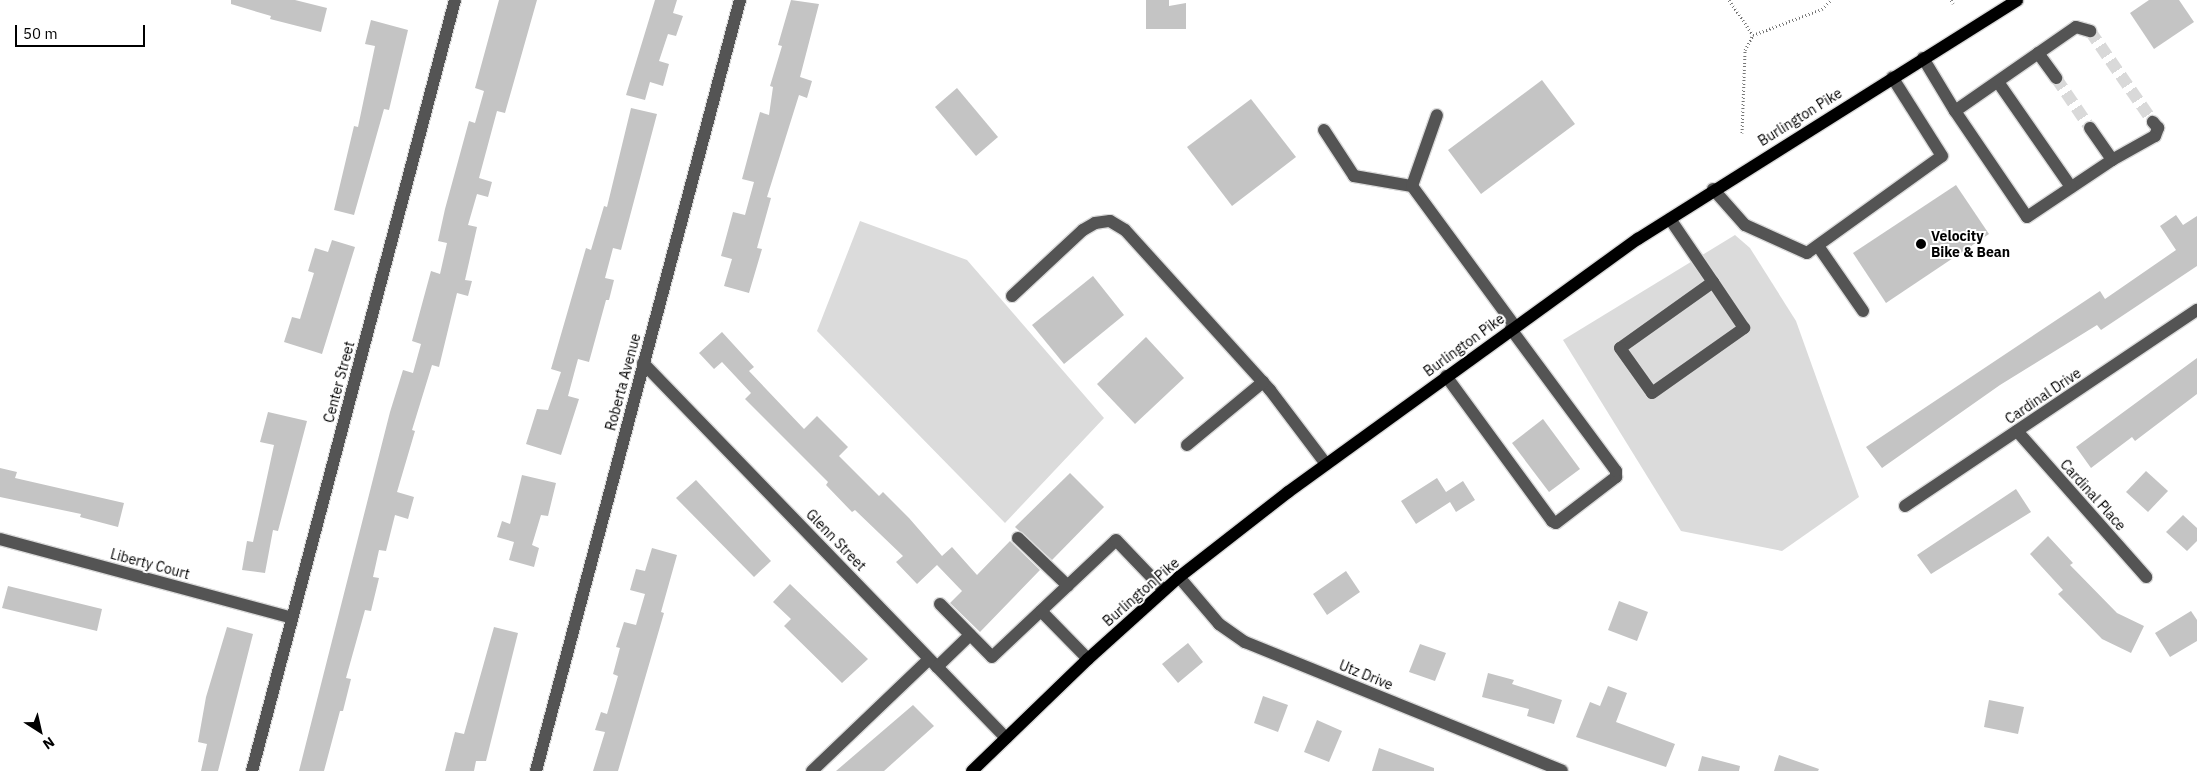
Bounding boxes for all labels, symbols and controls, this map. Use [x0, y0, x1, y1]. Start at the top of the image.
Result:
scale bar [18, 15, 148, 47]
text: 50 m [23, 24, 58, 43]
street label: Burlington Pike [1755, 85, 1845, 149]
place label: Velocity Bike & Bean [1931, 228, 2010, 260]
marker: Velocity Bike & Bean [1915, 238, 1927, 250]
street label: Burlington Pike [1420, 310, 1508, 380]
street label: Roberta Avenue [602, 332, 644, 432]
street label: Center Street [320, 339, 358, 425]
street label: Cardinal Drive [2002, 364, 2084, 428]
street label: Cardinal Place [2057, 456, 2129, 534]
street label: Glenn Street [803, 506, 869, 574]
street label: Liberty Court [109, 545, 191, 583]
street label: Burlington Pike [1099, 554, 1183, 630]
street label: Utz Drive [1337, 657, 1395, 693]
north arrow [15, 706, 65, 756]
text: N [39, 733, 58, 754]

